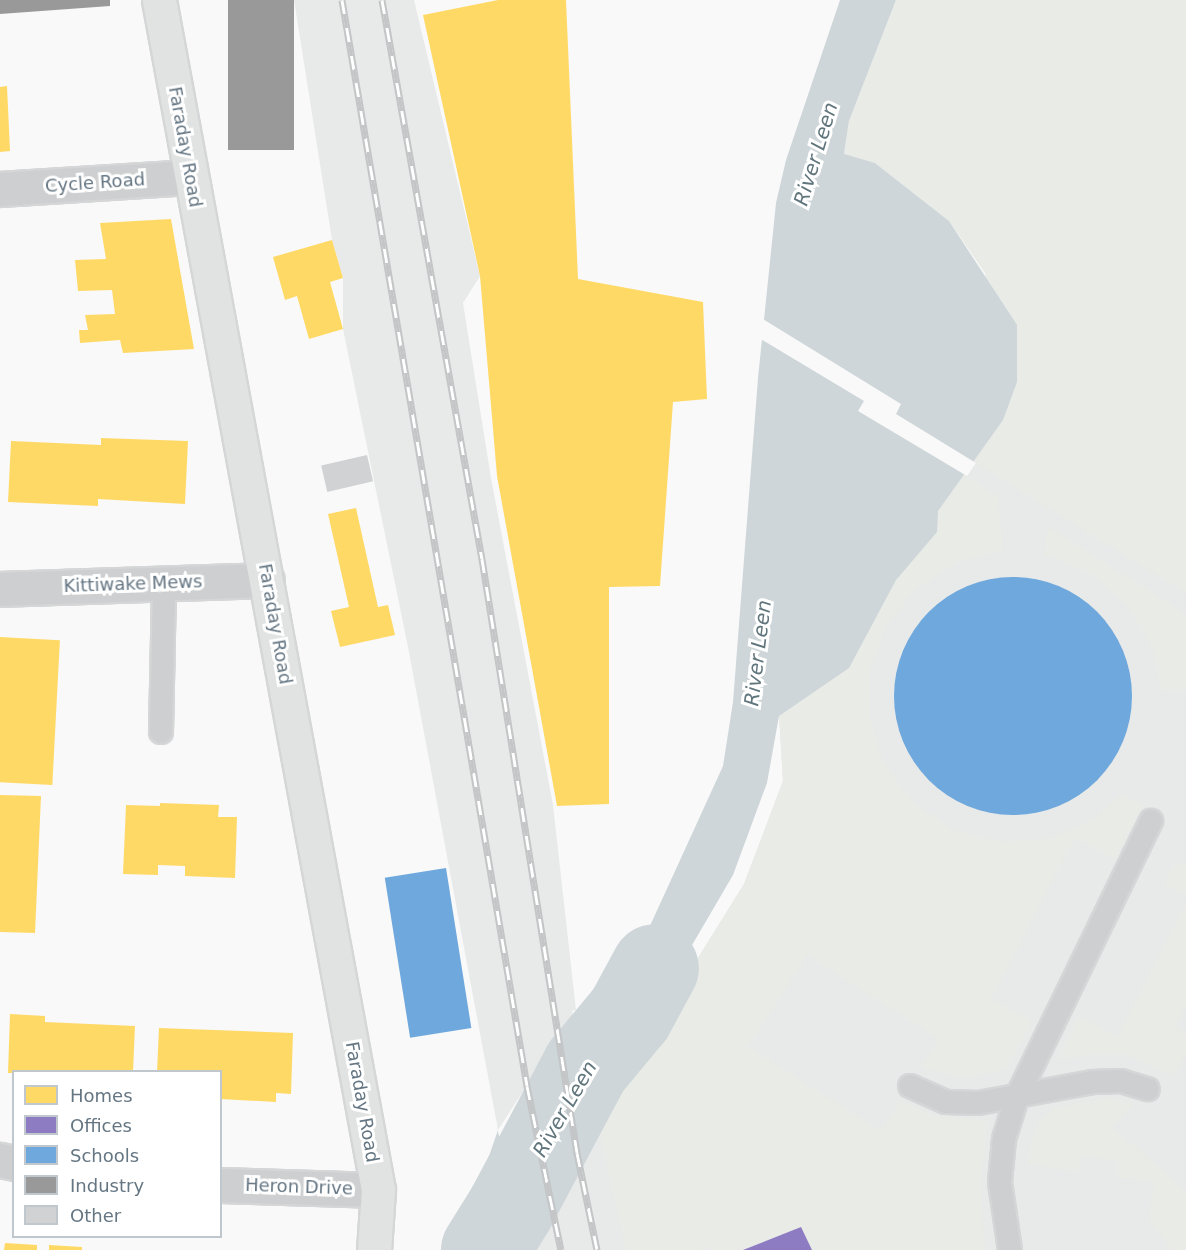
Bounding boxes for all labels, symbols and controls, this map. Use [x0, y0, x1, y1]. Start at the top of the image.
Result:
street label: Faraday Road [164, 85, 206, 209]
water label: River Leen [789, 100, 843, 208]
street label: Cycle Road [44, 169, 146, 197]
street label: Faraday Road [254, 562, 296, 686]
street label: Kittiwake Mews [63, 571, 203, 597]
water label: River Leen [740, 599, 776, 707]
street label: Faraday Road [341, 1040, 383, 1164]
water label: River Leen [528, 1057, 602, 1161]
legend [12, 1070, 222, 1238]
text: Homes [70, 1085, 133, 1106]
text: Offices [70, 1115, 132, 1136]
text: Schools [70, 1145, 139, 1166]
street label: Heron Drive [245, 1174, 353, 1200]
text: Industry [70, 1175, 144, 1196]
text: Other [70, 1205, 121, 1226]

